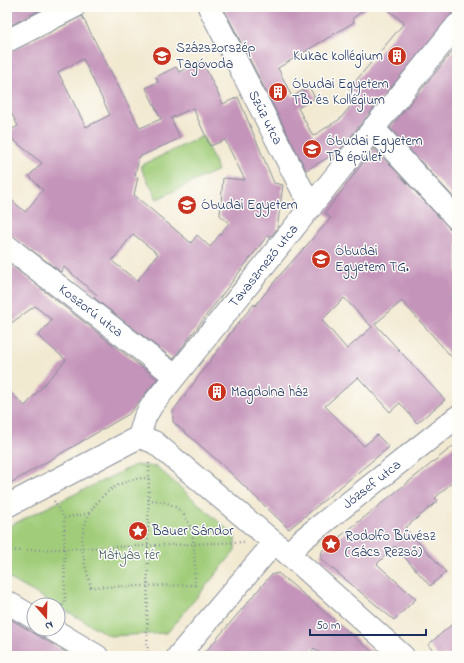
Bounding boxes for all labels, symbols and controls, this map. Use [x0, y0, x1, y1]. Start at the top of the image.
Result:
place label: Százszorszép Tagóvoda [176, 38, 256, 76]
school or university icon: Százszorszép Tagóvoda [151, 45, 173, 67]
building icon: Kukac kollégium [386, 45, 408, 67]
place label: Kukac kollégium [293, 46, 383, 68]
place label: Óbudai Egyetem TB. és Kollégium [292, 74, 389, 112]
building icon: Óbudai Egyetem TB. és Kollégium [267, 81, 289, 103]
street label: Szűz utca [243, 87, 288, 148]
place label: Óbudai Egyetem TB épület [326, 131, 423, 168]
school or university icon: Óbudai Egyetem TB épület [301, 138, 323, 160]
school or university icon: Óbudai Egyetem [176, 194, 198, 216]
place label: Óbudai Egyetem [201, 195, 298, 217]
street label: Tavaszmező utca [223, 220, 303, 312]
place label: Óbudai Egyetem TG. [335, 241, 409, 279]
school or university icon: Óbudai Egyetem TG. [310, 248, 332, 270]
street label: Koszorú utca [54, 279, 128, 343]
building icon: Magdolna ház [206, 381, 228, 403]
place label: Magdolna ház [231, 382, 308, 404]
street label: József utca [338, 455, 406, 514]
place icon: Bauer Sándor [127, 520, 149, 542]
place label: Bauer Sándor [151, 521, 234, 542]
place label: Rodolfo Bűvész (Gács Rezső) [345, 526, 436, 563]
place icon: Rodolfo Bűvész (Gács Rezső) [320, 533, 342, 555]
park label: Mátyás tér [98, 545, 160, 567]
north arrow [26, 597, 66, 637]
scale bar [310, 611, 426, 637]
text: N [43, 617, 55, 634]
text: 50 m [316, 617, 340, 635]

